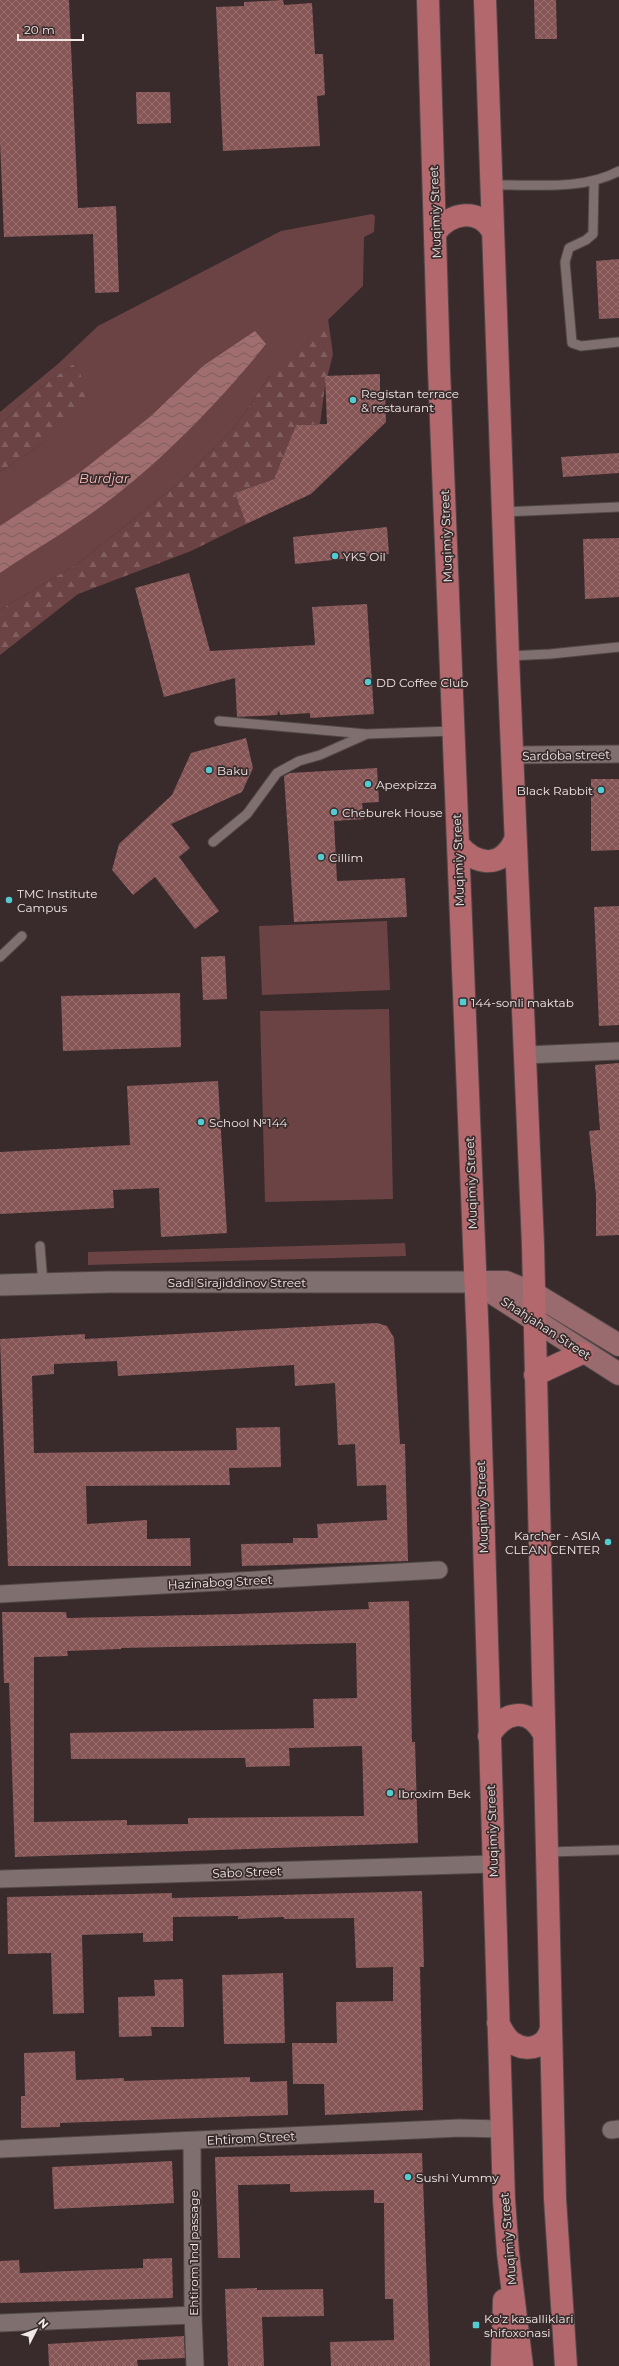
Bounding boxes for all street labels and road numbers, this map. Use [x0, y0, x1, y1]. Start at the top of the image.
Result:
street label: Muqimiy Street [426, 165, 444, 259]
street label: Muqimiy Street [437, 489, 455, 583]
street label: Sardoba street [522, 747, 610, 763]
street label: Muqimiy Street [449, 813, 467, 907]
street label: Muqimiy Street [462, 1136, 480, 1230]
street label: Sadi Sirajiddinov Street [168, 1275, 306, 1290]
street label: Shahjahan Street [498, 1293, 594, 1363]
street label: Muqimiy Street [473, 1460, 491, 1554]
street label: Hazinabog Street [167, 1572, 273, 1592]
street label: Muqimiy Street [483, 1784, 501, 1878]
street label: Sabo Street [212, 1863, 282, 1881]
street label: Ehtirom Street [206, 2128, 296, 2148]
street label: Ehtirom 1nd passage [186, 2190, 201, 2316]
street label: Muqimiy Street [496, 2192, 520, 2286]

